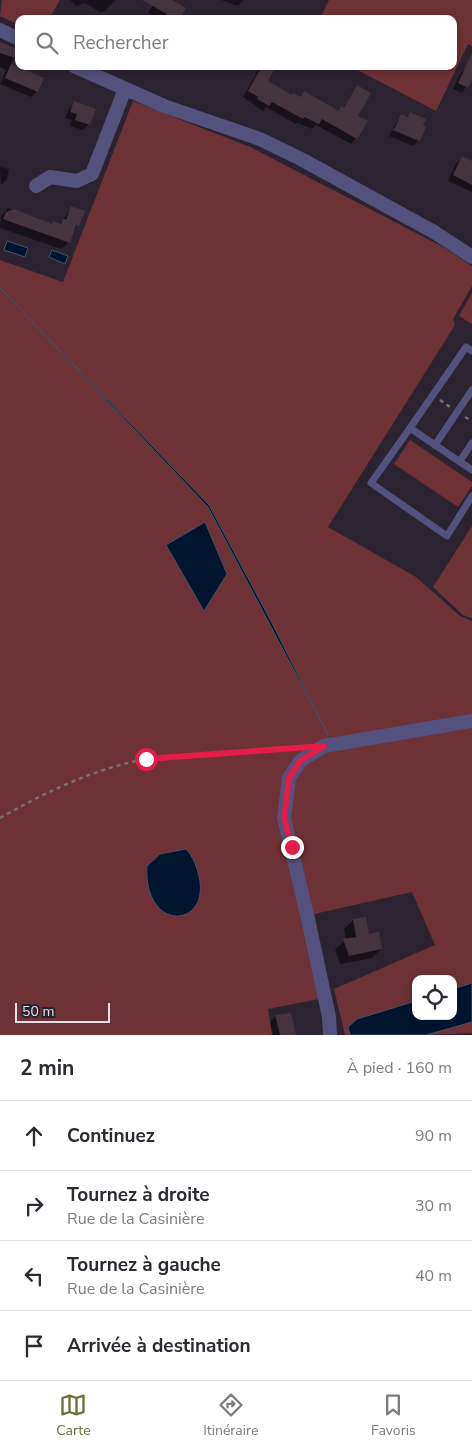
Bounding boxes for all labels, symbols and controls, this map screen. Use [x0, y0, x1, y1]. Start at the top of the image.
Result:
search box [15, 15, 457, 70]
icon: search [33, 29, 61, 57]
text: Rechercher [73, 30, 168, 56]
route start [135, 748, 158, 771]
route end [281, 836, 304, 859]
map controls [412, 975, 457, 1020]
button: locate [412, 975, 457, 1020]
scale bar [15, 1000, 110, 1023]
text: 50 m [22, 1002, 54, 1021]
text: 2 min [20, 1054, 74, 1082]
text: À pied · 160 m [347, 1057, 452, 1079]
icon: ahead [20, 1122, 48, 1150]
text: Continuez [67, 1123, 155, 1149]
text: 90 m [415, 1125, 452, 1147]
text: Tournez à droite [67, 1182, 210, 1208]
icon: right [20, 1192, 48, 1220]
text: 30 m [415, 1195, 452, 1217]
text: Rue de la Casinière [67, 1208, 204, 1230]
text: Tournez à gauche [67, 1252, 221, 1278]
icon: left [20, 1262, 48, 1290]
text: 40 m [415, 1265, 452, 1287]
text: Rue de la Casinière [67, 1278, 204, 1300]
icon: arrive [20, 1332, 48, 1360]
text: Arrivée à destination [67, 1333, 251, 1359]
tab: Carte [56, 1391, 91, 1440]
tab: Itinéraire [203, 1391, 258, 1440]
tab: Favoris [371, 1391, 416, 1440]

